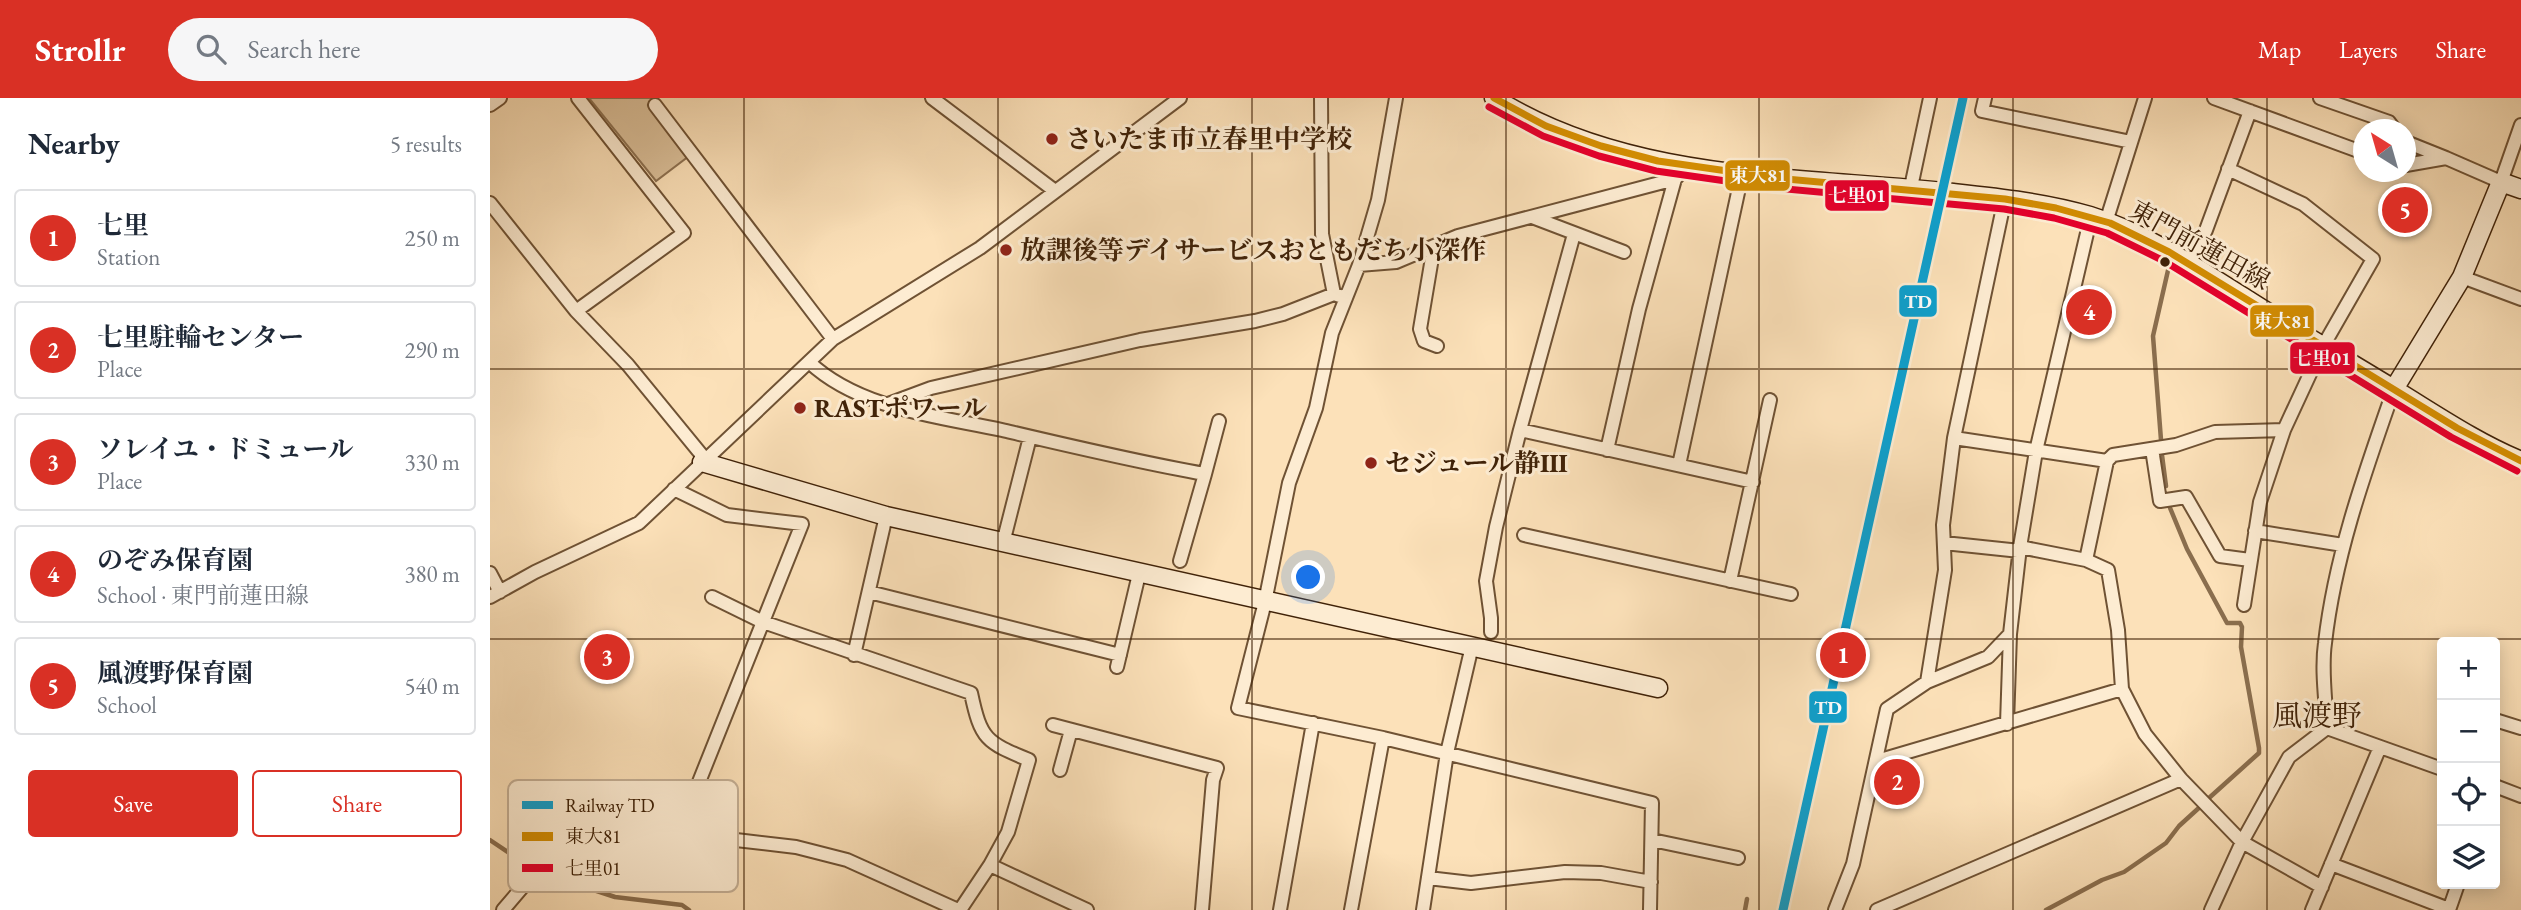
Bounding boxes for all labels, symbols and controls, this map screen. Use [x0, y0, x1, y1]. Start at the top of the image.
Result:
search box [168, 18, 658, 81]
text: Strollr [35, 28, 126, 71]
icon: search [192, 30, 230, 68]
text: Search here [248, 32, 360, 66]
text: Map [2258, 34, 2301, 65]
text: Layers [2339, 34, 2398, 65]
text: Share [2436, 34, 2486, 65]
north arrow [2353, 119, 2416, 182]
place label: さいたま市立春里中学校 [1066, 122, 1352, 156]
text: Nearby [28, 124, 120, 163]
text: 5 results [390, 129, 462, 159]
marker: さいたま市立春里中学校 [1044, 131, 1060, 147]
line badge: 東大81 [1724, 159, 1791, 192]
text: 東大81 [1729, 163, 1787, 188]
line badge: 七里01 [1824, 179, 1890, 212]
text: 七里01 [1828, 183, 1886, 208]
pin: 5 [2382, 184, 2428, 236]
street label: 東門前蓮田線 [2124, 192, 2276, 298]
text: 七里 [97, 208, 149, 242]
text: 1 [47, 223, 59, 253]
text: 250 m [404, 223, 460, 253]
place label: 放課後等デイサービスおともだち小深作 [1020, 233, 1486, 267]
text: Station [97, 242, 160, 272]
marker: 放課後等デイサービスおともだち小深作 [998, 242, 1014, 258]
unlabelled marker [2158, 255, 2172, 269]
line badge: TD [1898, 284, 1938, 318]
pin: 4 [2066, 286, 2112, 338]
text: TD [1904, 289, 1932, 314]
line badge: 東大81 [2249, 304, 2315, 338]
text: 東大81 [2253, 309, 2311, 334]
text: 七里駐輪センター [97, 320, 304, 354]
text: 2 [47, 335, 59, 365]
text: 290 m [404, 335, 460, 365]
line badge: 七里01 [2289, 341, 2356, 375]
text: 七里01 [2293, 346, 2351, 371]
text: Place [97, 354, 142, 384]
place label: RASTポワール [814, 391, 987, 425]
marker: RASTポワール [792, 400, 808, 416]
text: ソレイユ・ドミュール [97, 432, 354, 466]
place label: セジュール静Ⅲ [1385, 446, 1568, 480]
text: 3 [47, 447, 59, 477]
text: 330 m [404, 447, 460, 477]
marker: セジュール静Ⅲ [1363, 455, 1379, 471]
text: Place [97, 466, 142, 496]
text: のぞみ保育園 [97, 543, 253, 577]
text: 4 [47, 559, 59, 589]
text: 380 m [404, 559, 460, 589]
your location [1291, 560, 1325, 594]
text: School · 東門前蓮田線 [97, 580, 309, 610]
pin: 1 [1820, 629, 1866, 681]
pin: 3 [584, 631, 630, 683]
map controls [2437, 637, 2500, 889]
button: + [2437, 637, 2500, 700]
text: 風渡野保育園 [97, 656, 253, 690]
text: 5 [47, 671, 59, 701]
text: 540 m [404, 671, 460, 701]
text: School [97, 690, 157, 720]
line badge: TD [1808, 690, 1848, 724]
text: TD [1814, 695, 1842, 720]
district label: 風渡野 [2272, 696, 2362, 735]
button: − [2437, 700, 2500, 763]
pin: 2 [1874, 756, 1920, 808]
button: locate [2437, 763, 2500, 826]
button: Save [28, 770, 238, 837]
button: Share [252, 770, 462, 837]
legend [508, 780, 738, 892]
text: Railway TD [565, 793, 655, 818]
text: 東大81 [565, 824, 621, 849]
button: layers [2437, 826, 2500, 889]
text: 七里01 [565, 856, 621, 881]

